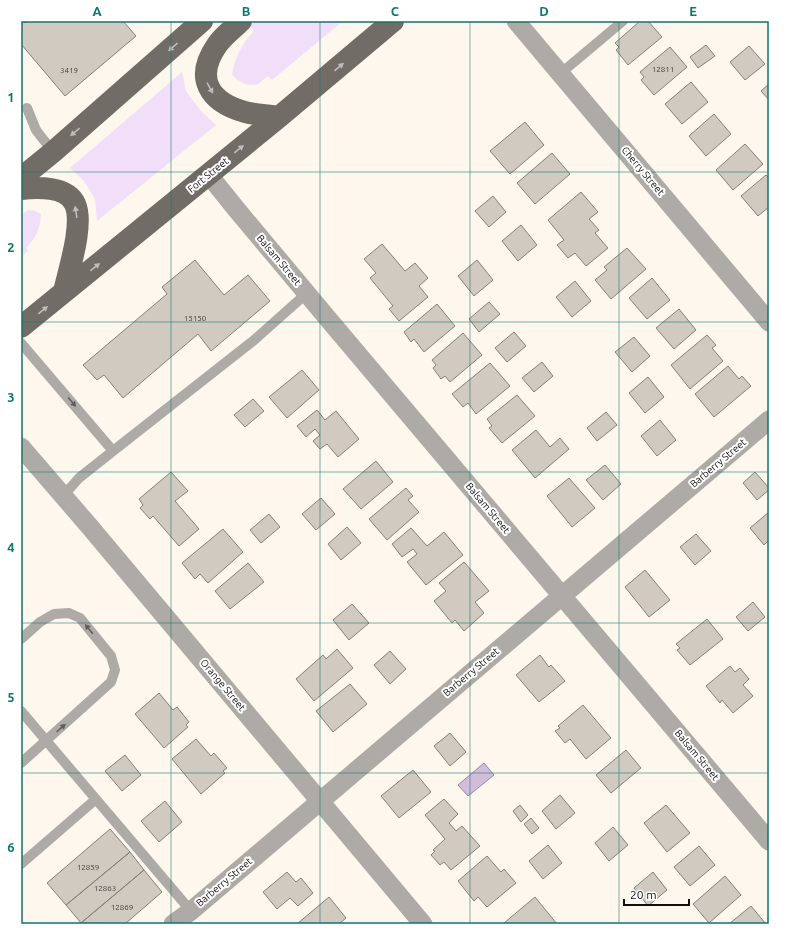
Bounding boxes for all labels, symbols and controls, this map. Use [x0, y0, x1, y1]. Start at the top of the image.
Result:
text: A [92, 4, 102, 18]
text: B [242, 4, 251, 18]
text: C [391, 4, 400, 18]
text: D [539, 4, 549, 18]
text: E [689, 4, 697, 18]
one-way arrow [168, 42, 178, 51]
one-way arrow [333, 62, 344, 71]
house number: 12811 [652, 65, 674, 74]
house number: 3419 [60, 66, 78, 75]
one-way arrow [207, 82, 214, 94]
text: 1 [7, 90, 15, 104]
one-way arrow [70, 128, 80, 137]
street label: Cherry Street [619, 144, 667, 198]
one-way arrow [233, 145, 244, 154]
street label: Fort Street [185, 155, 231, 195]
one-way arrow [73, 206, 79, 219]
street label: Balsam Street [255, 233, 303, 287]
text: 2 [7, 240, 15, 254]
one-way arrow [89, 263, 100, 272]
one-way arrow [37, 305, 48, 314]
house number: 15150 [184, 314, 207, 323]
text: 3 [7, 390, 15, 404]
one-way arrow [68, 397, 77, 408]
street label: Barberry Street [688, 436, 748, 490]
street label: Balsam Street [464, 481, 512, 535]
text: 4 [7, 540, 15, 554]
one-way arrow [85, 624, 93, 635]
street label: Barberry Street [441, 645, 501, 699]
street label: Orange Street [198, 657, 248, 713]
text: 5 [7, 690, 15, 704]
one-way arrow [56, 723, 66, 733]
street label: Balsam Street [673, 728, 721, 782]
text: 6 [7, 840, 15, 854]
street label: Barberry Street [194, 855, 254, 909]
house number: 12859 [77, 863, 99, 872]
scale bar [624, 881, 689, 907]
house number: 12863 [94, 884, 116, 893]
text: 20 m [630, 888, 657, 901]
house number: 12869 [111, 903, 133, 912]

